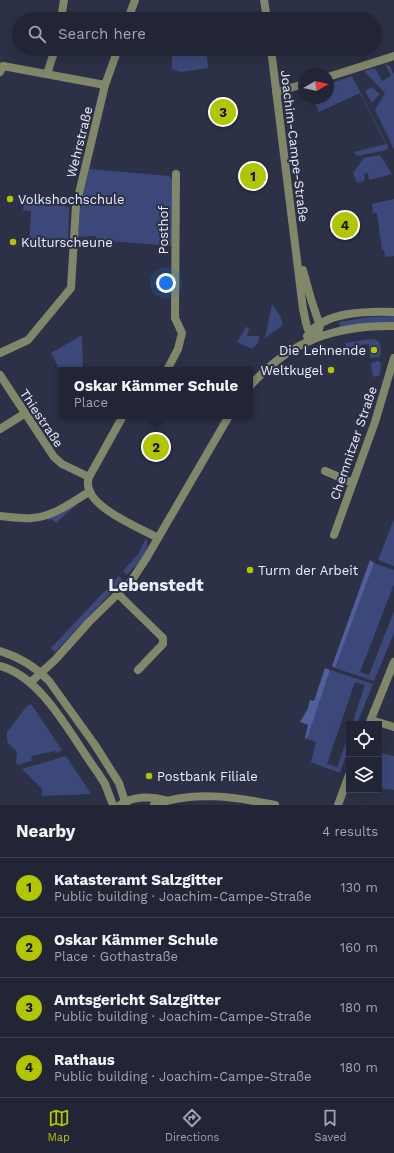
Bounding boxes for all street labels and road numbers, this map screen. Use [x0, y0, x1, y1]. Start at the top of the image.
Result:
street label: Joachim-Campe-Straße [278, 69, 311, 223]
street label: Wehrstraße [63, 105, 96, 179]
street label: Posthof [156, 206, 171, 254]
street label: Chemnitzer Straße [327, 384, 380, 502]
street label: Thiestraße [17, 386, 67, 450]

